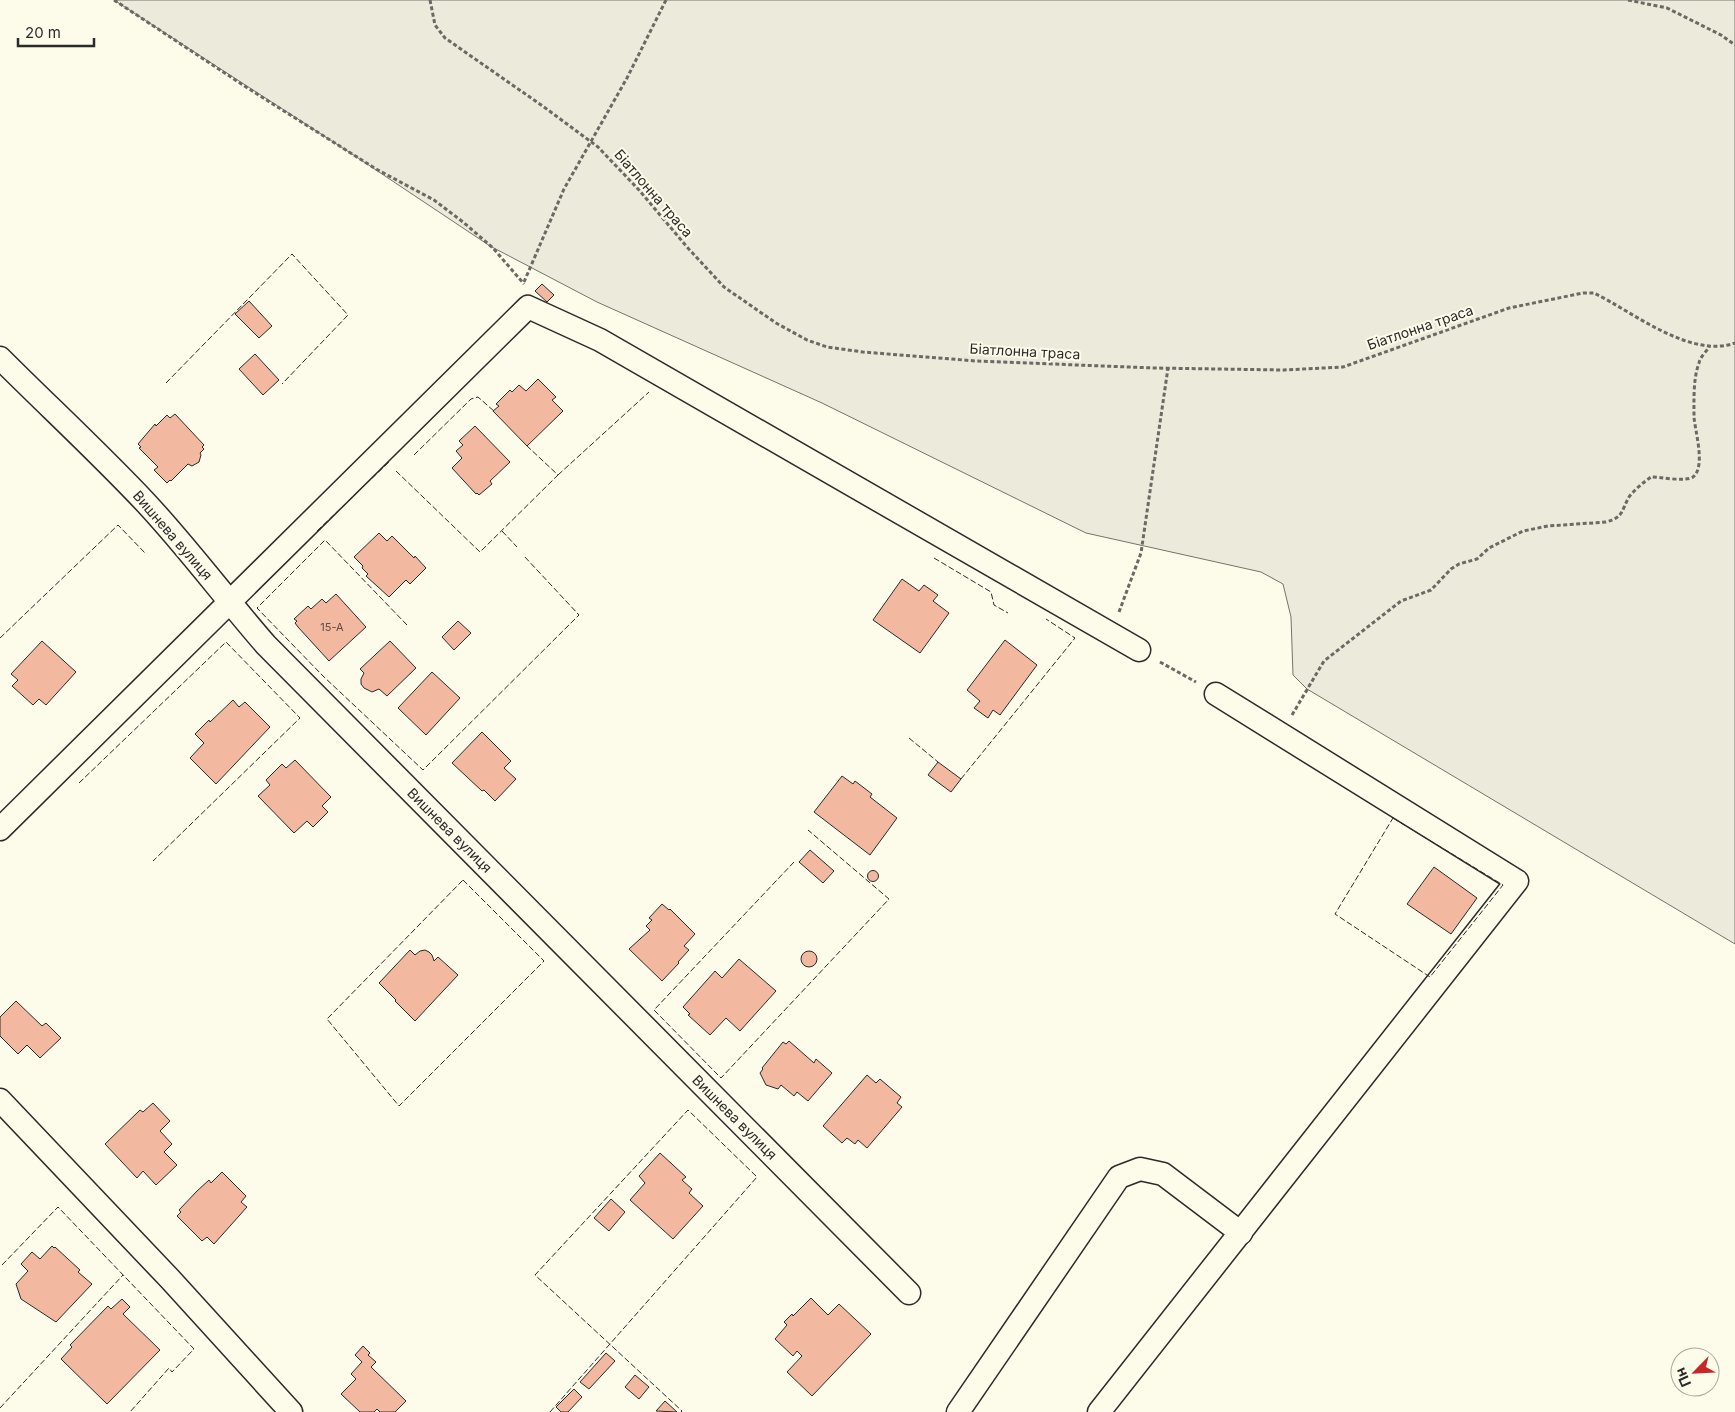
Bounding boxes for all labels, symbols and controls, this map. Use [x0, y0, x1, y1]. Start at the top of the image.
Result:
scale bar [18, 15, 94, 47]
text: 20 m [25, 23, 61, 42]
street label: Біатлонна траса [611, 146, 697, 240]
street label: Біатлонна траса [1365, 301, 1475, 353]
street label: Біатлонна траса [969, 340, 1081, 362]
street label: Вишнева вулиця [130, 487, 216, 583]
house number: 15-А [320, 620, 344, 634]
street label: Вишнева вулиця [404, 784, 496, 876]
street label: Вишнева вулиця [689, 1071, 781, 1163]
north arrow [1670, 1347, 1720, 1397]
text: Пн [1671, 1365, 1694, 1390]

